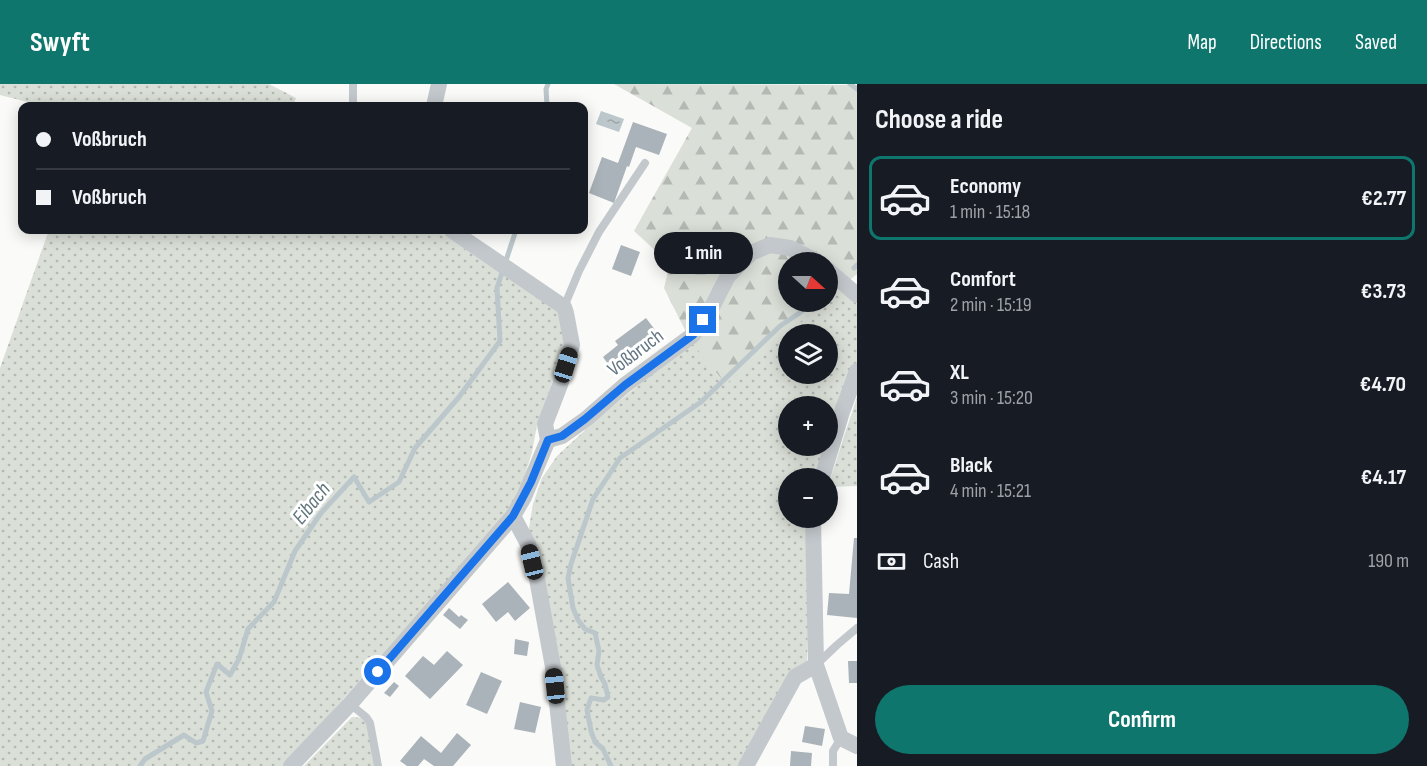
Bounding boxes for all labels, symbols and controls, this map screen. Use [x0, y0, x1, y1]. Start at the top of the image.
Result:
text: Swyft [30, 26, 90, 59]
text: Map [1187, 30, 1217, 55]
text: Directions [1250, 30, 1322, 55]
text: Saved [1355, 30, 1397, 55]
text: Choose a ride [875, 104, 1003, 136]
text: Voßbruch [72, 126, 147, 153]
icon: car [878, 171, 932, 225]
text: Economy [950, 173, 1021, 200]
text: Voßbruch [72, 184, 147, 211]
text: €2.77 [1361, 185, 1406, 212]
text: 1 min · 15:18 [950, 200, 1030, 224]
callout: 1 min [654, 233, 752, 275]
text: 1 min [685, 241, 722, 265]
north arrow [778, 252, 838, 312]
map controls [778, 252, 838, 528]
icon: car [878, 264, 932, 318]
text: Comfort [950, 266, 1016, 293]
text: €3.73 [1361, 278, 1406, 305]
text: 2 min · 15:19 [950, 293, 1032, 317]
route end [689, 306, 716, 333]
street label: Voßbruch [603, 324, 668, 382]
button: layers [778, 324, 838, 384]
car [552, 345, 580, 385]
icon: car [878, 357, 932, 411]
text: XL [950, 359, 969, 386]
text: €4.70 [1360, 371, 1406, 398]
text: 3 min · 15:20 [950, 386, 1033, 410]
button: + [778, 396, 838, 456]
icon: car [878, 450, 932, 504]
text: Black [950, 452, 992, 479]
text: €4.17 [1361, 464, 1406, 491]
button: − [778, 468, 838, 528]
water label: Eibach [287, 477, 336, 529]
text: 4 min · 15:21 [950, 479, 1031, 503]
car [519, 542, 545, 582]
icon: cash [875, 545, 908, 578]
text: Cash [923, 548, 959, 575]
text: 190 m [1368, 549, 1409, 573]
route start [364, 658, 391, 685]
car [544, 667, 566, 705]
button: Confirm [875, 685, 1409, 754]

